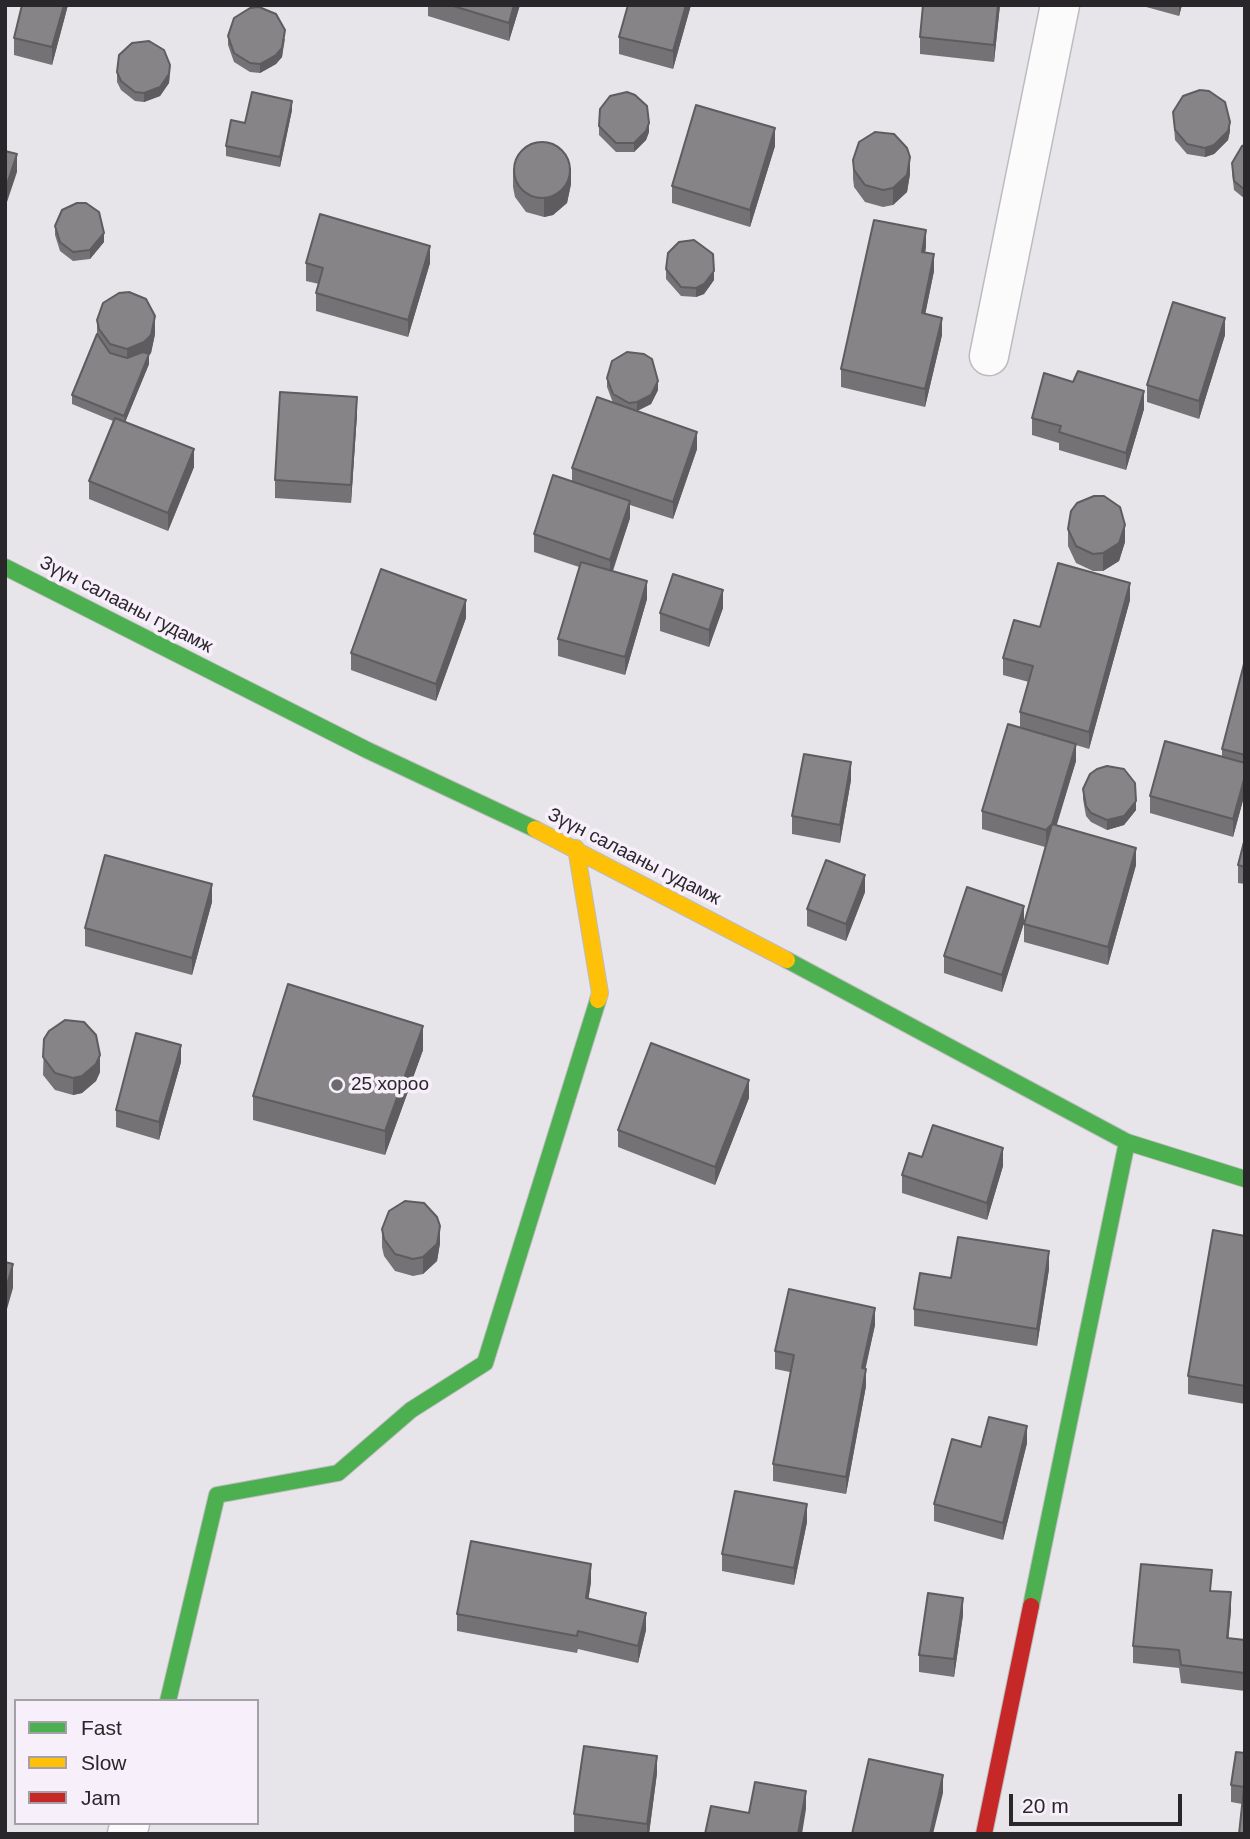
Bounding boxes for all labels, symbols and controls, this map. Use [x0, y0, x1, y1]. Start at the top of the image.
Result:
street label: Зүүн салааны гудамж [36, 551, 216, 659]
street label: Зүүн салааны гудамж [544, 803, 724, 911]
place label: 25 хороо [351, 1074, 429, 1096]
marker: 25 хороо [329, 1077, 345, 1093]
legend [14, 1699, 259, 1825]
text: Fast [81, 1716, 122, 1739]
text: Slow [81, 1751, 127, 1774]
scale bar [1012, 1780, 1185, 1824]
text: Jam [81, 1786, 121, 1809]
text: 20 m [1022, 1794, 1069, 1817]

